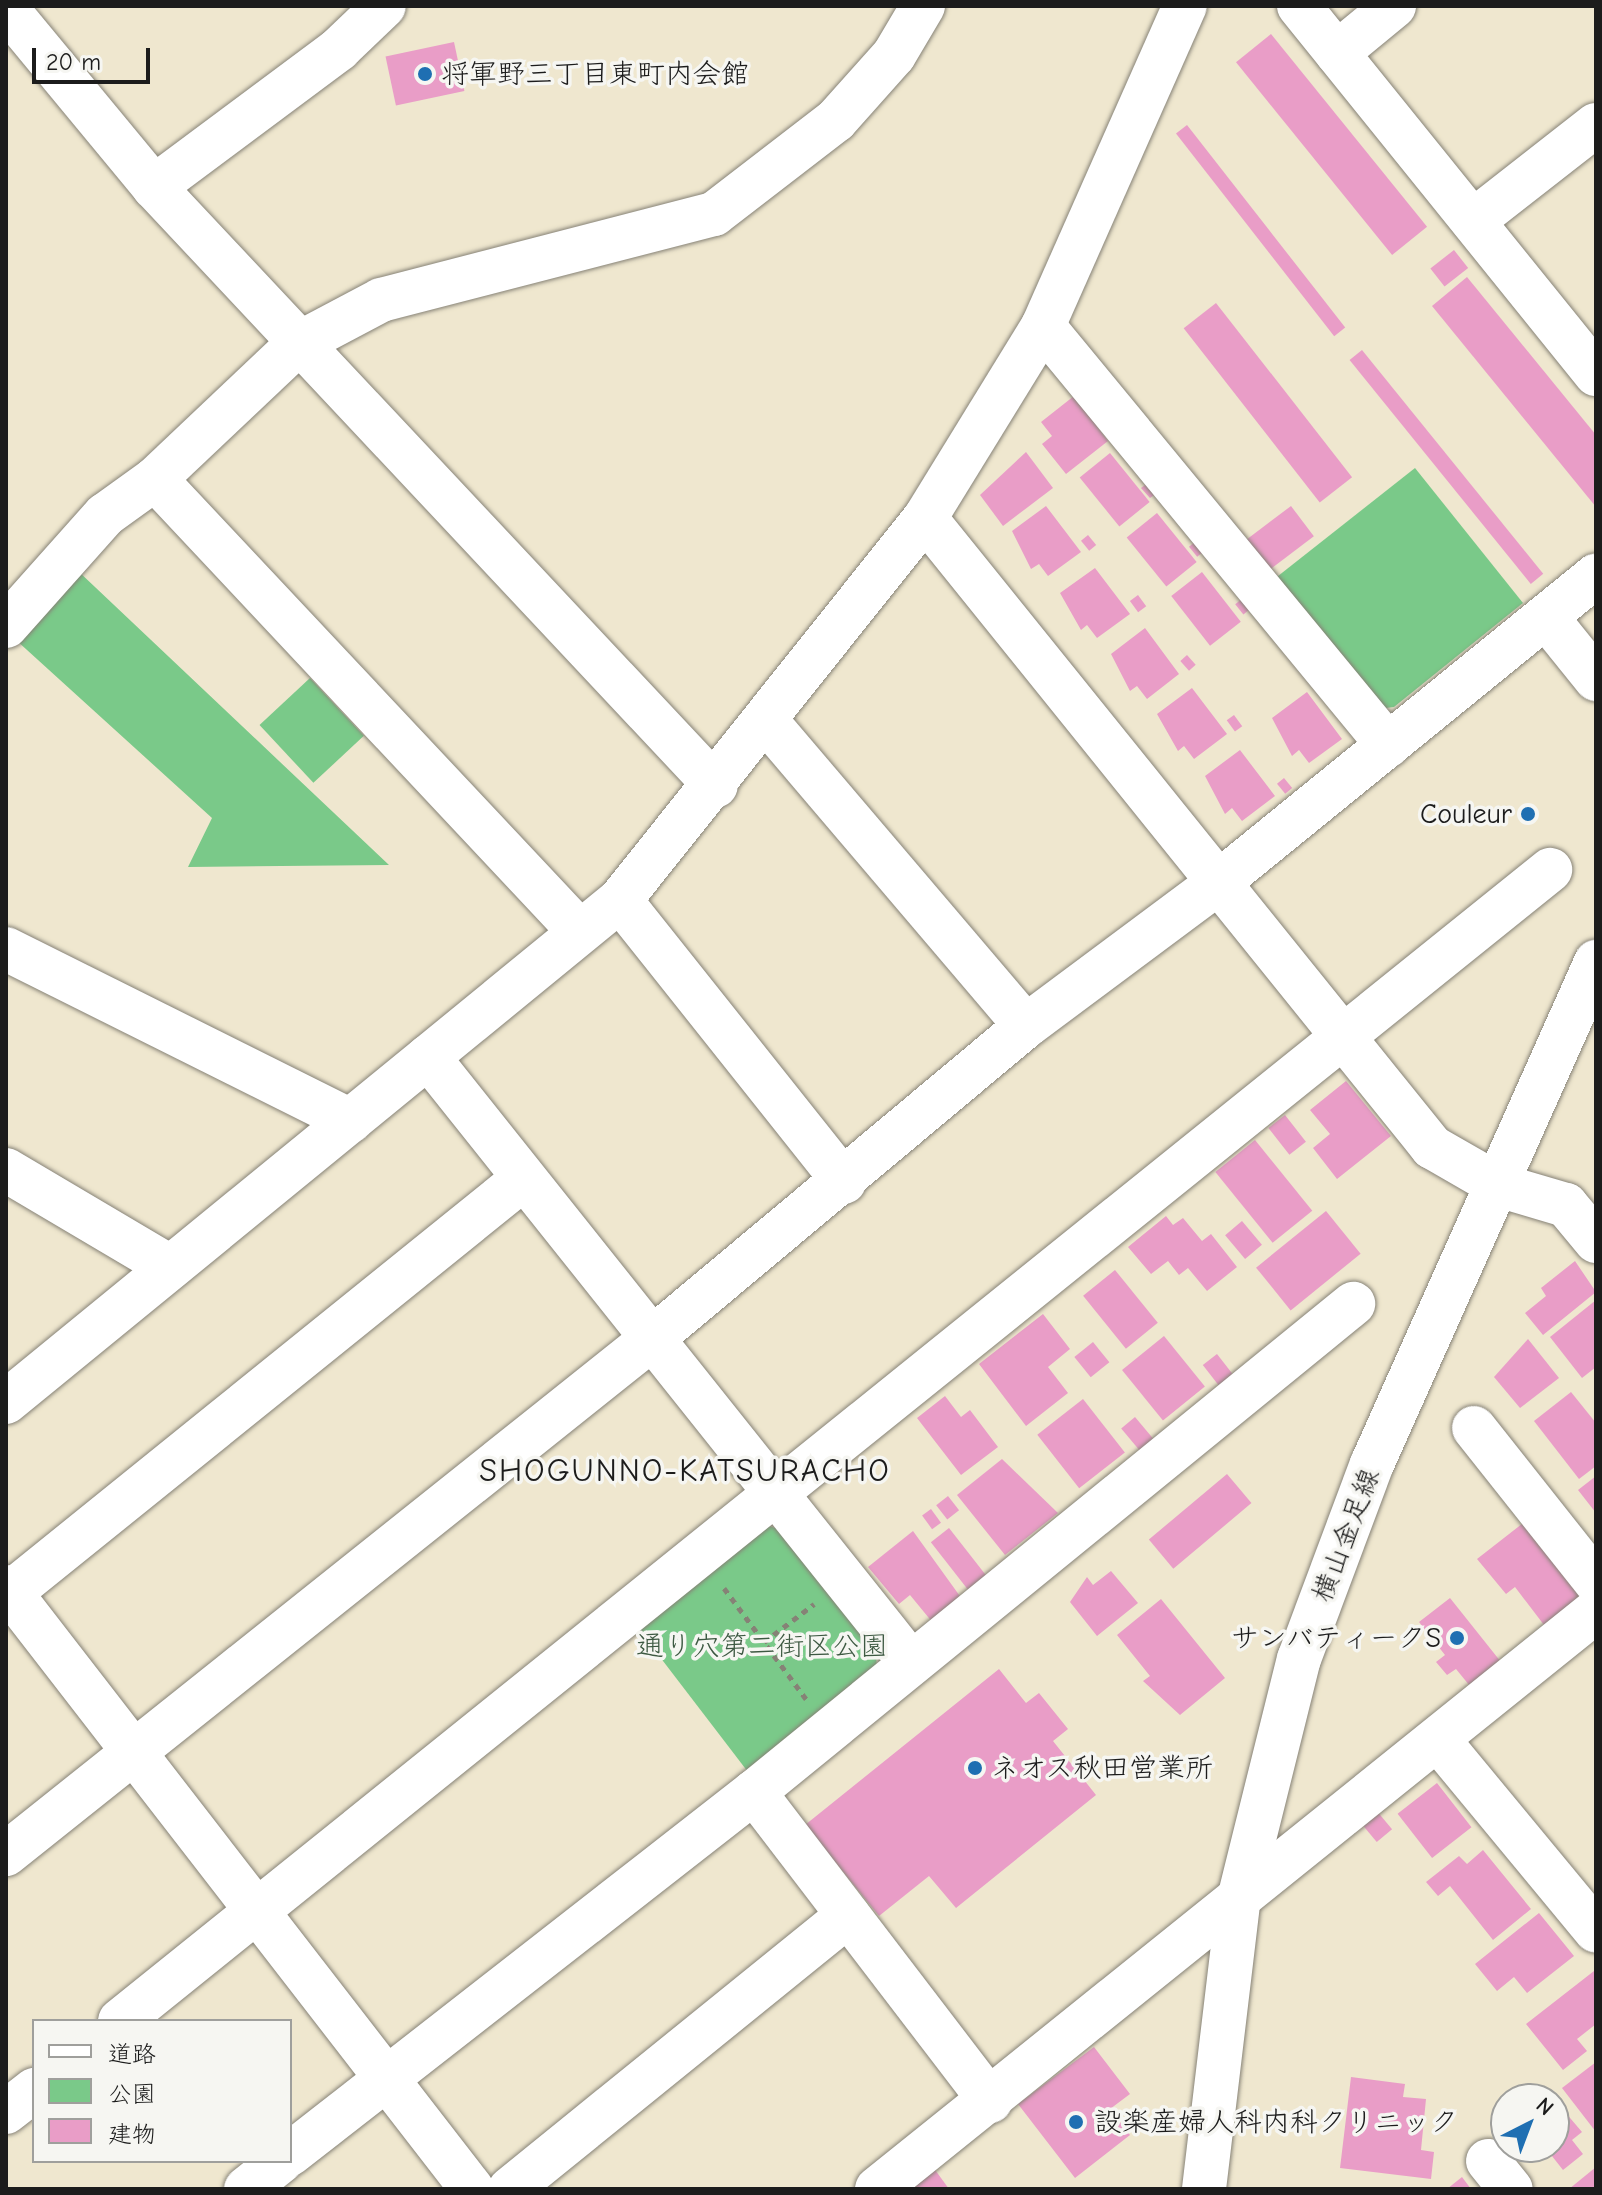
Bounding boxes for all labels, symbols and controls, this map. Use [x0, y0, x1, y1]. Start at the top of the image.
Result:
scale bar [36, 32, 154, 82]
text: 20 m [46, 48, 101, 76]
place label: 将軍野三丁目東町内会館 [441, 57, 749, 91]
marker: 将軍野三丁目東町内会館 [416, 65, 434, 83]
place label: Couleur [1420, 797, 1512, 831]
marker: Couleur [1519, 805, 1537, 823]
district label: SHOGUNNO-KATSURACHO [479, 1452, 891, 1490]
street label: 横山金足線 [1305, 1464, 1387, 1606]
place label: サンバティークS [1230, 1621, 1441, 1655]
park label: 通り穴第二街区公園 [636, 1629, 888, 1663]
marker: サンバティークS [1448, 1629, 1466, 1647]
place label: ネオス秋田営業所 [991, 1751, 1215, 1785]
marker: ネオス秋田営業所 [966, 1759, 984, 1777]
legend [32, 2019, 292, 2163]
text: 道路 [108, 2040, 156, 2068]
text: 公園 [108, 2080, 156, 2108]
north arrow [1490, 2083, 1570, 2163]
text: N [1531, 2092, 1559, 2121]
place label: 設楽産婦人科内科クリニック [1094, 2105, 1458, 2139]
marker: 設楽産婦人科内科クリニック [1065, 2111, 1087, 2133]
text: 建物 [108, 2120, 156, 2148]

